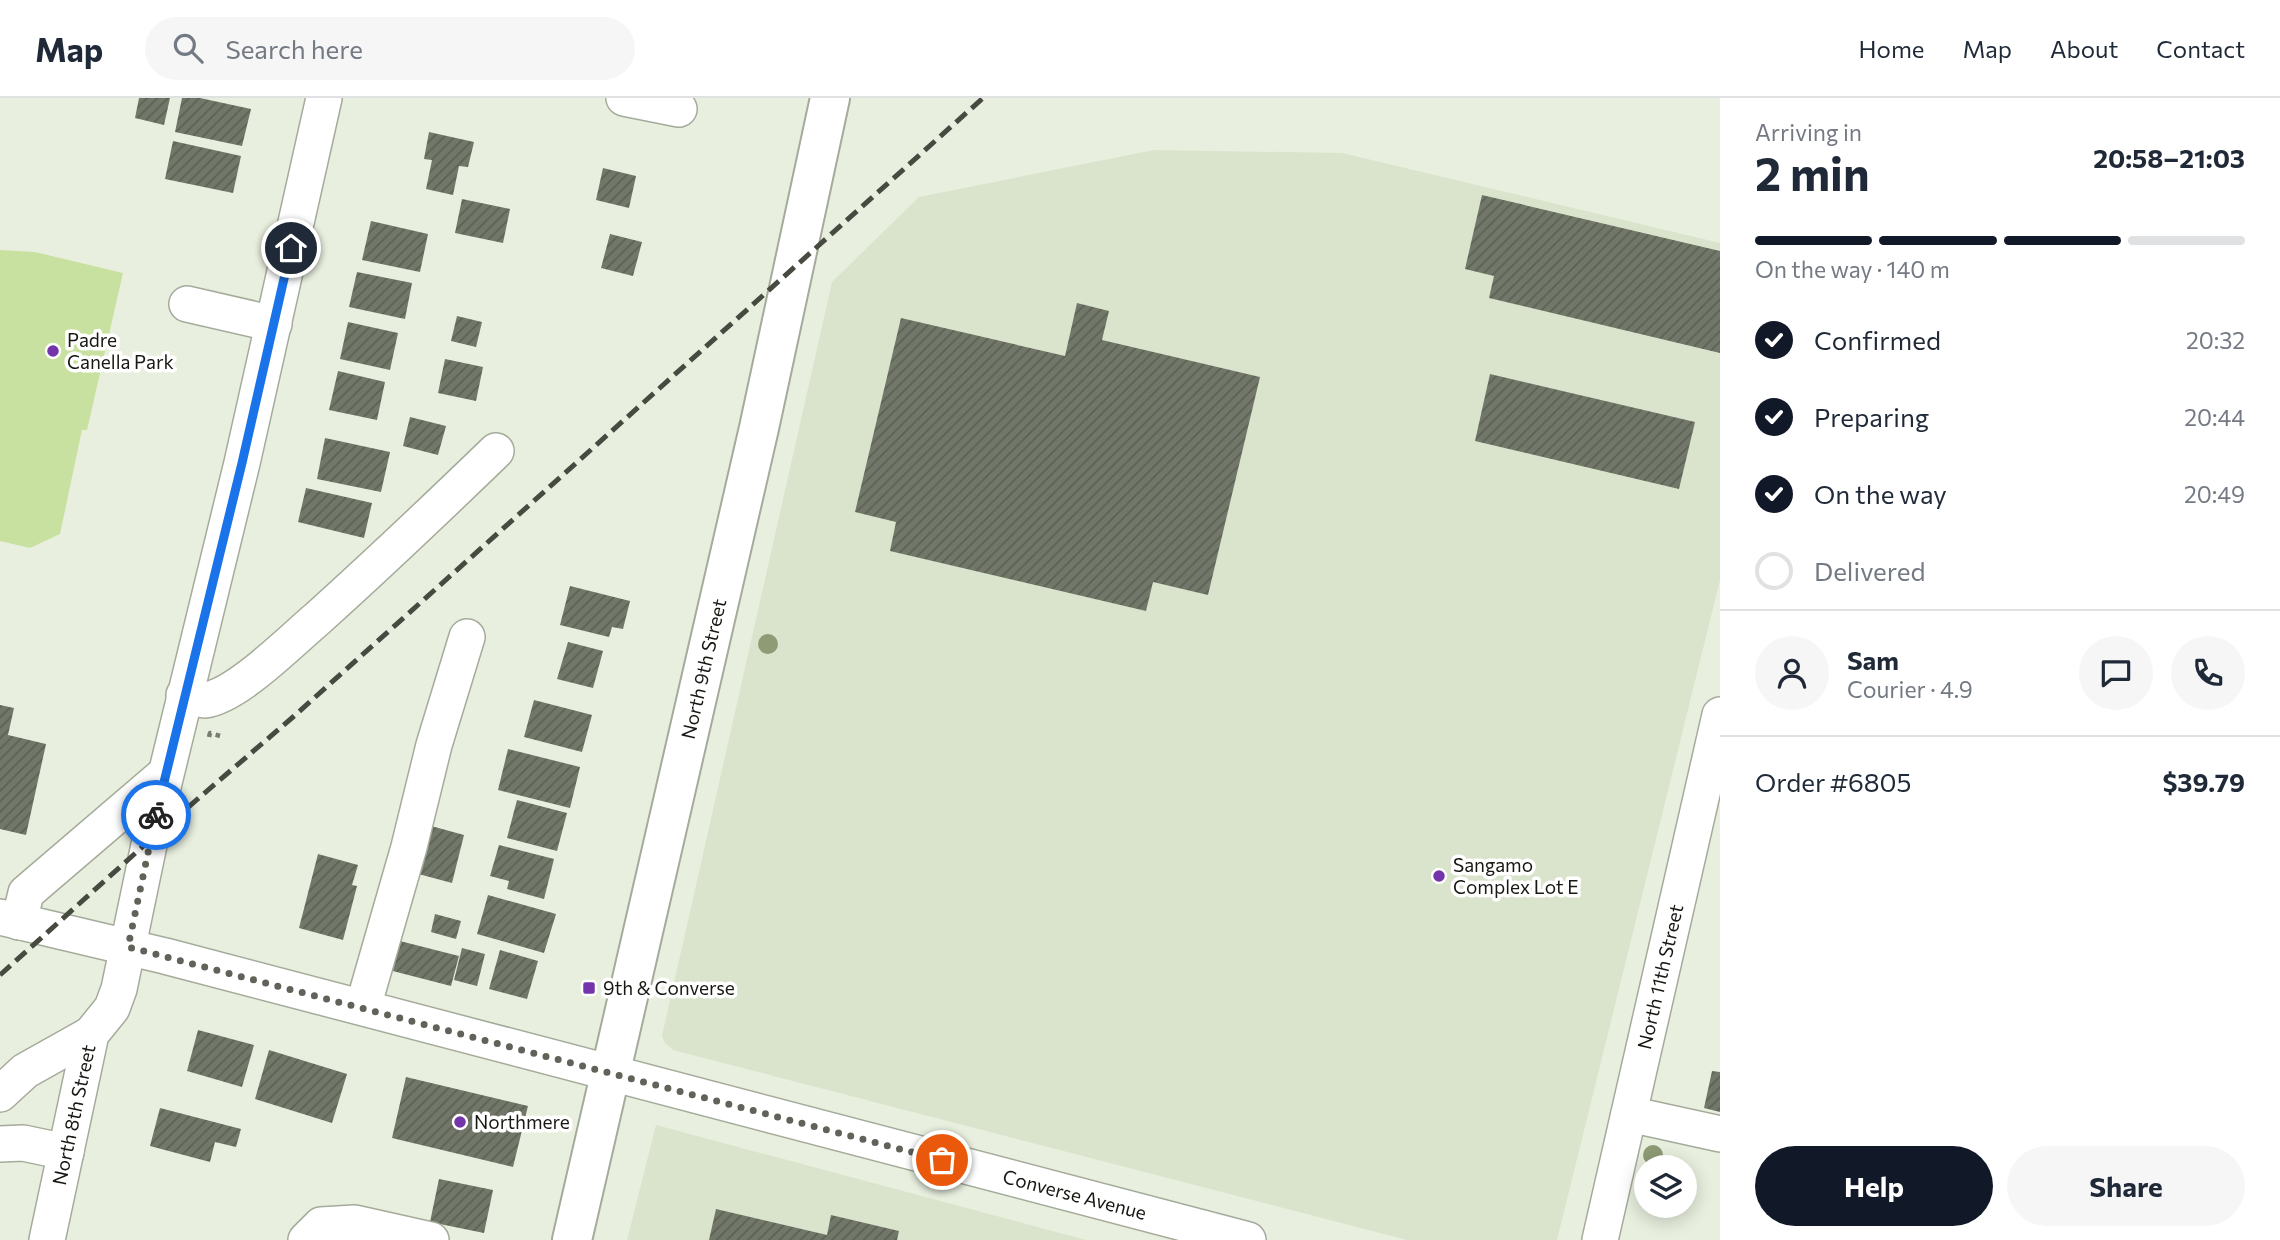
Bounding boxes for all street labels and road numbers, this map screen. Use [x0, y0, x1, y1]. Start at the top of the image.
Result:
street label: North 9th Street [676, 596, 730, 741]
street label: North 11th Street [1632, 902, 1687, 1051]
street label: North 8th Street [47, 1042, 99, 1187]
street label: Converse Avenue [1001, 1164, 1149, 1224]

